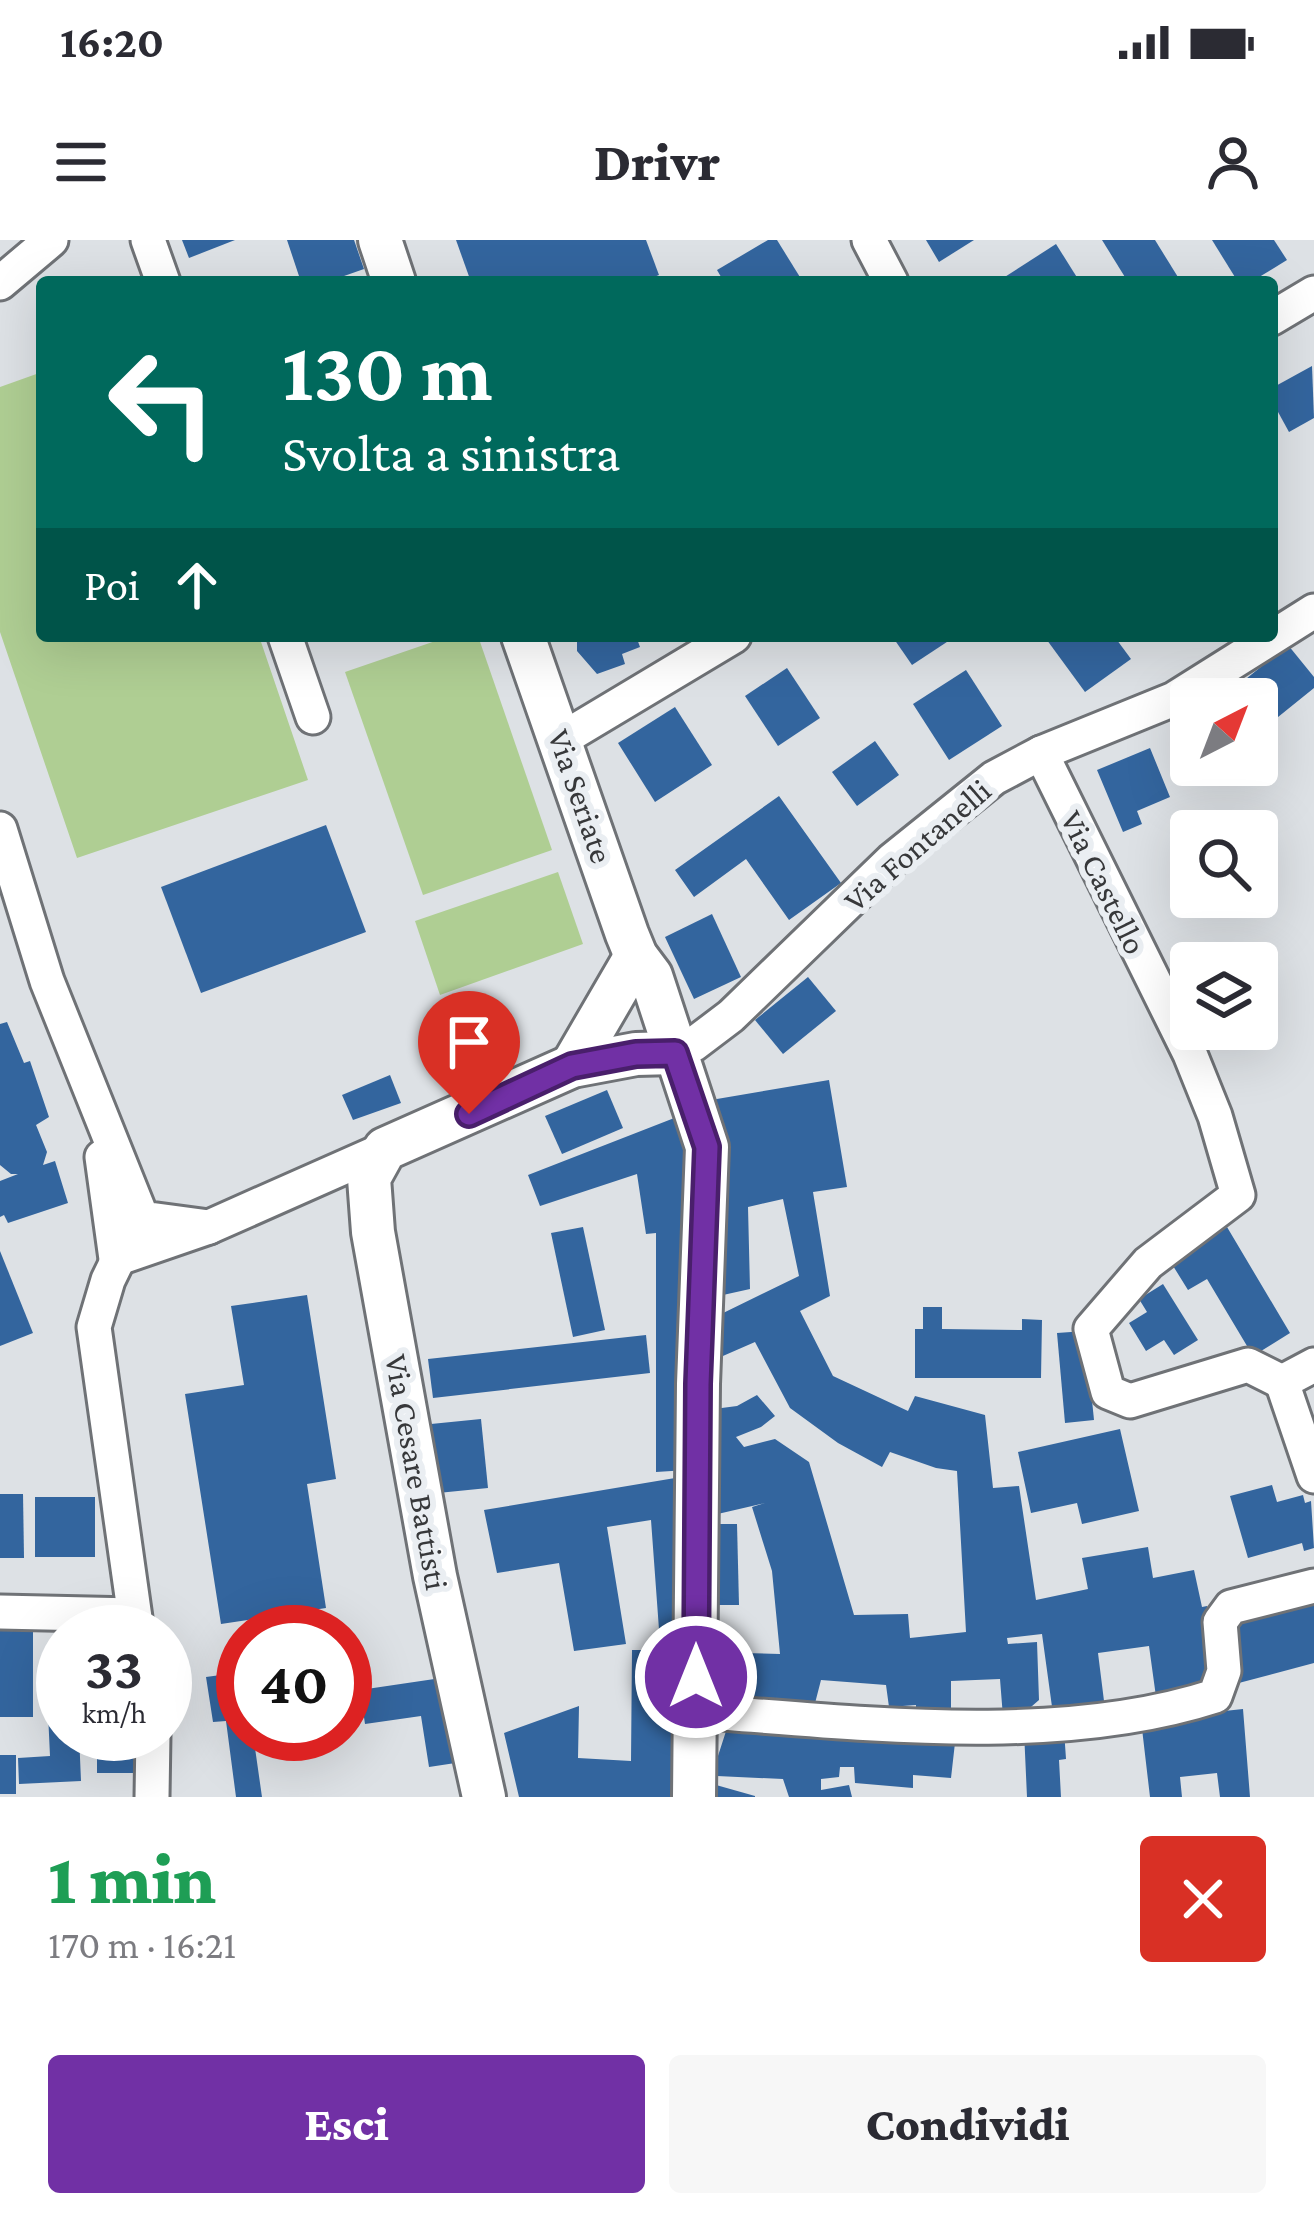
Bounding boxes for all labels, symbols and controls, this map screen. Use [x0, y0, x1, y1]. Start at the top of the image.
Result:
text: 16:20 [60, 17, 164, 67]
icon: menu [48, 129, 114, 195]
icon: person [1200, 129, 1266, 195]
text: Drivr [594, 132, 720, 192]
icon: left [84, 324, 240, 480]
text: 130 m [282, 325, 493, 418]
text: Svolta a sinistra [282, 423, 621, 483]
icon: ahead [164, 552, 230, 618]
text: Poi [84, 560, 140, 610]
north arrow [1170, 678, 1278, 786]
map controls [1170, 678, 1278, 1050]
street label: Via Seriate [541, 724, 621, 868]
street label: Via Fontanelli [836, 771, 998, 919]
street label: Via Castello [1053, 804, 1155, 960]
button: search [1170, 810, 1278, 918]
button: layers [1170, 942, 1278, 1050]
pin [418, 991, 520, 1114]
icon: arrive [436, 1009, 502, 1075]
street label: Via Cesare Battisti [378, 1351, 456, 1593]
speed limit sign: 40 [216, 1605, 372, 1761]
position arrow [633, 1614, 759, 1740]
text: 33 [85, 1634, 143, 1701]
text: km/h [82, 1696, 146, 1729]
button: close [1140, 1836, 1266, 1962]
text: 1 min [48, 1838, 216, 1918]
text: 170 m · 16:21 [48, 1923, 236, 1966]
button: Esci [48, 2055, 645, 2193]
button: Condividi [669, 2055, 1266, 2193]

